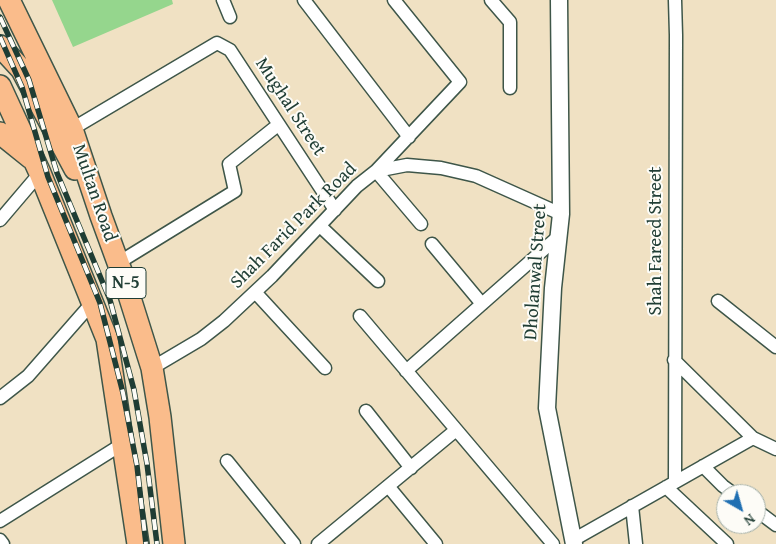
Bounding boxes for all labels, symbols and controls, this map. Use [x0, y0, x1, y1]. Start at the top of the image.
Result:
street label: Mughal Street [250, 54, 330, 160]
street label: Multan Road [67, 141, 121, 245]
street label: Shah Farid Park Road [226, 158, 362, 294]
street label: Shah Fareed Street [645, 166, 667, 316]
street label: Dholanwal Street [520, 203, 552, 341]
road number: N-5 [106, 268, 146, 298]
north arrow [716, 484, 766, 534]
text: N [740, 509, 759, 531]

